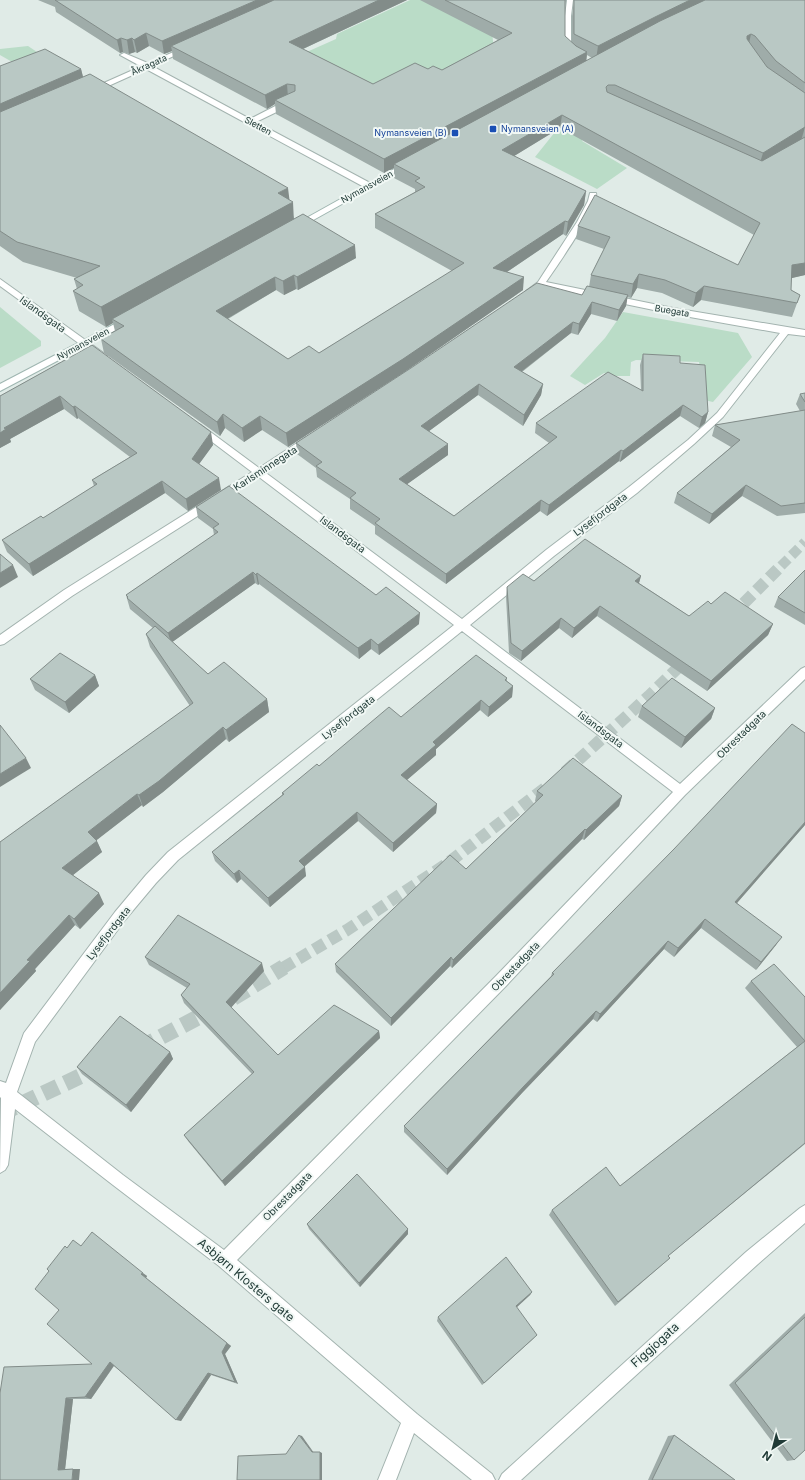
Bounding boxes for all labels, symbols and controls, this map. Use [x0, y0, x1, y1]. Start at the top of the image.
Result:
street label: Åkragata [129, 51, 168, 77]
street label: Sletten [243, 114, 274, 137]
place label: Nymansveien (A) [501, 123, 574, 134]
marker: Nymansveien (A) [488, 124, 498, 134]
place label: Nymansveien (B) [374, 127, 447, 138]
marker: Nymansveien (B) [450, 128, 460, 138]
street label: Nymansveien [339, 168, 395, 205]
street label: Islandsgata [18, 293, 68, 335]
street label: Buegata [654, 302, 690, 319]
street label: Nymansveien [55, 325, 111, 362]
street label: Karlsminnegata [231, 443, 299, 493]
street label: Lysefjordgata [571, 490, 629, 538]
street label: Islandsgata [318, 513, 368, 555]
street label: Lysefjordgata [319, 692, 377, 742]
street label: Obrestadgata [714, 707, 768, 761]
street label: Islandsgata [576, 708, 626, 750]
street label: Lysefjordgata [83, 904, 133, 962]
street label: Obrestadgata [488, 939, 542, 993]
street label: Obrestadgata [260, 1169, 314, 1223]
street label: Asbjørn Klosters gate [195, 1235, 298, 1324]
street label: Figgjogata [627, 1319, 682, 1370]
north arrow [753, 1428, 793, 1468]
text: N [760, 1448, 775, 1464]

